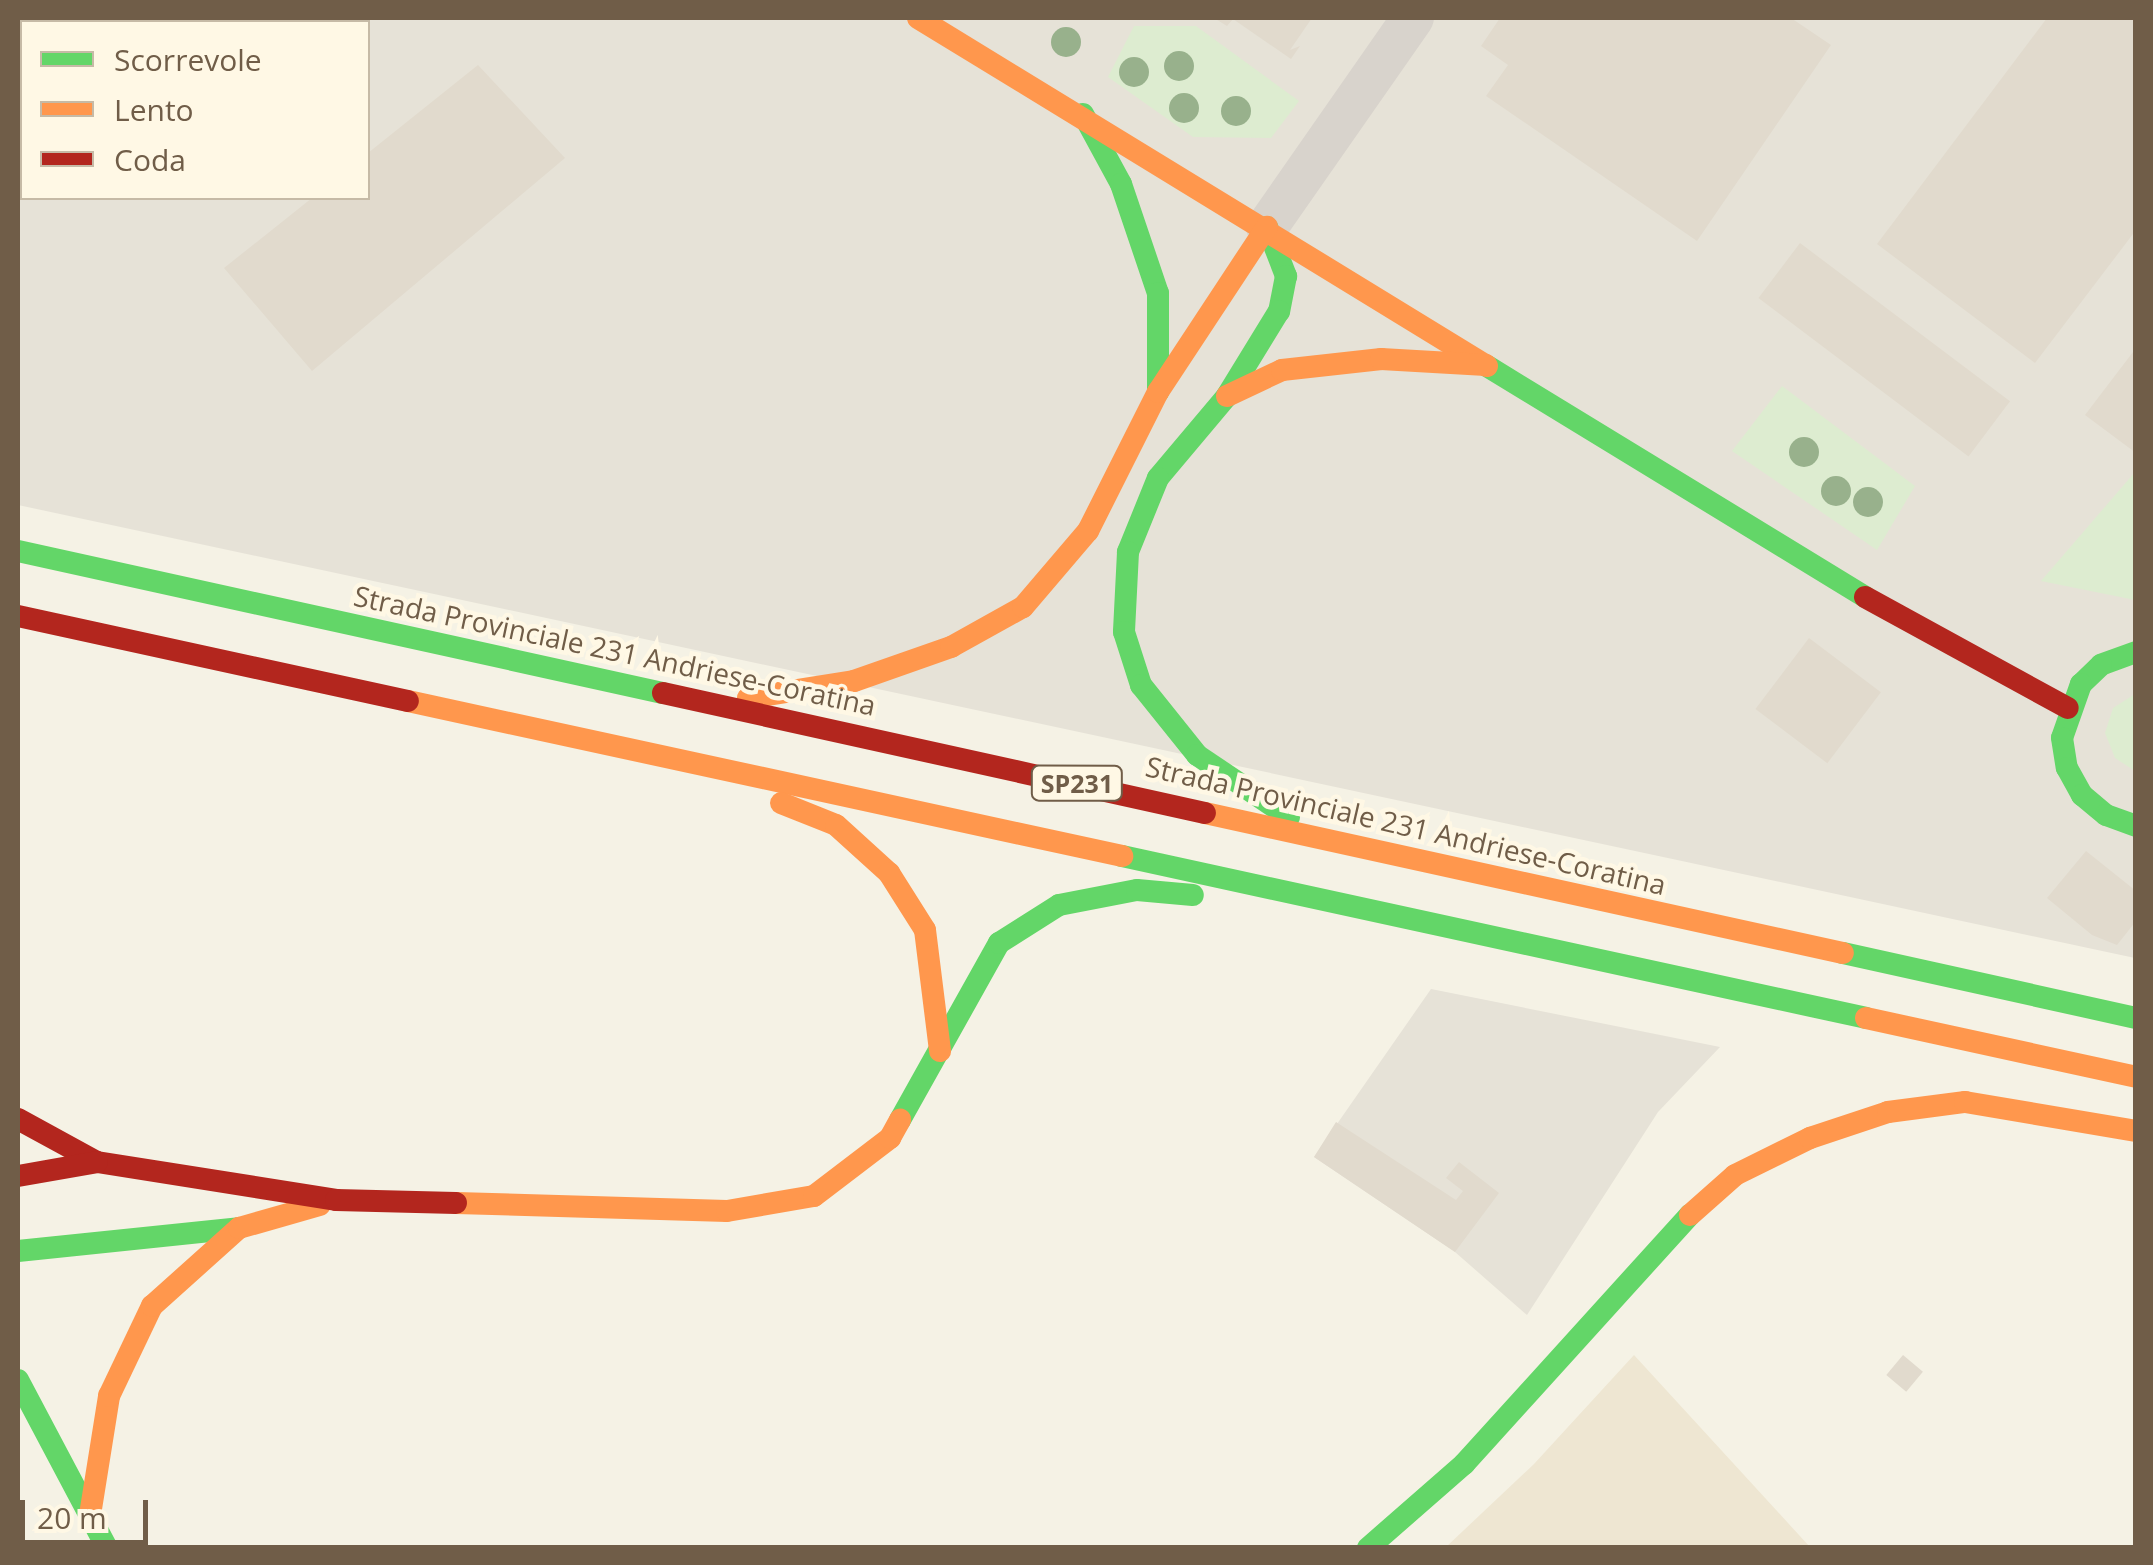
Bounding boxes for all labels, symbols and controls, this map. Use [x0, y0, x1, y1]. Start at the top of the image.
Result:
legend [20, 20, 370, 200]
text: Scorrevole [114, 39, 262, 80]
text: Lento [114, 89, 194, 130]
text: Coda [114, 139, 186, 180]
street label: Strada Provinciale 231 Andriese-Coratina [351, 578, 879, 722]
street label: Strada Provinciale 231 Andriese-Coratina [1143, 749, 1669, 901]
road number: SP231 [1030, 763, 1124, 803]
scale bar [25, 1480, 152, 1542]
text: 20 m [37, 1497, 107, 1538]

